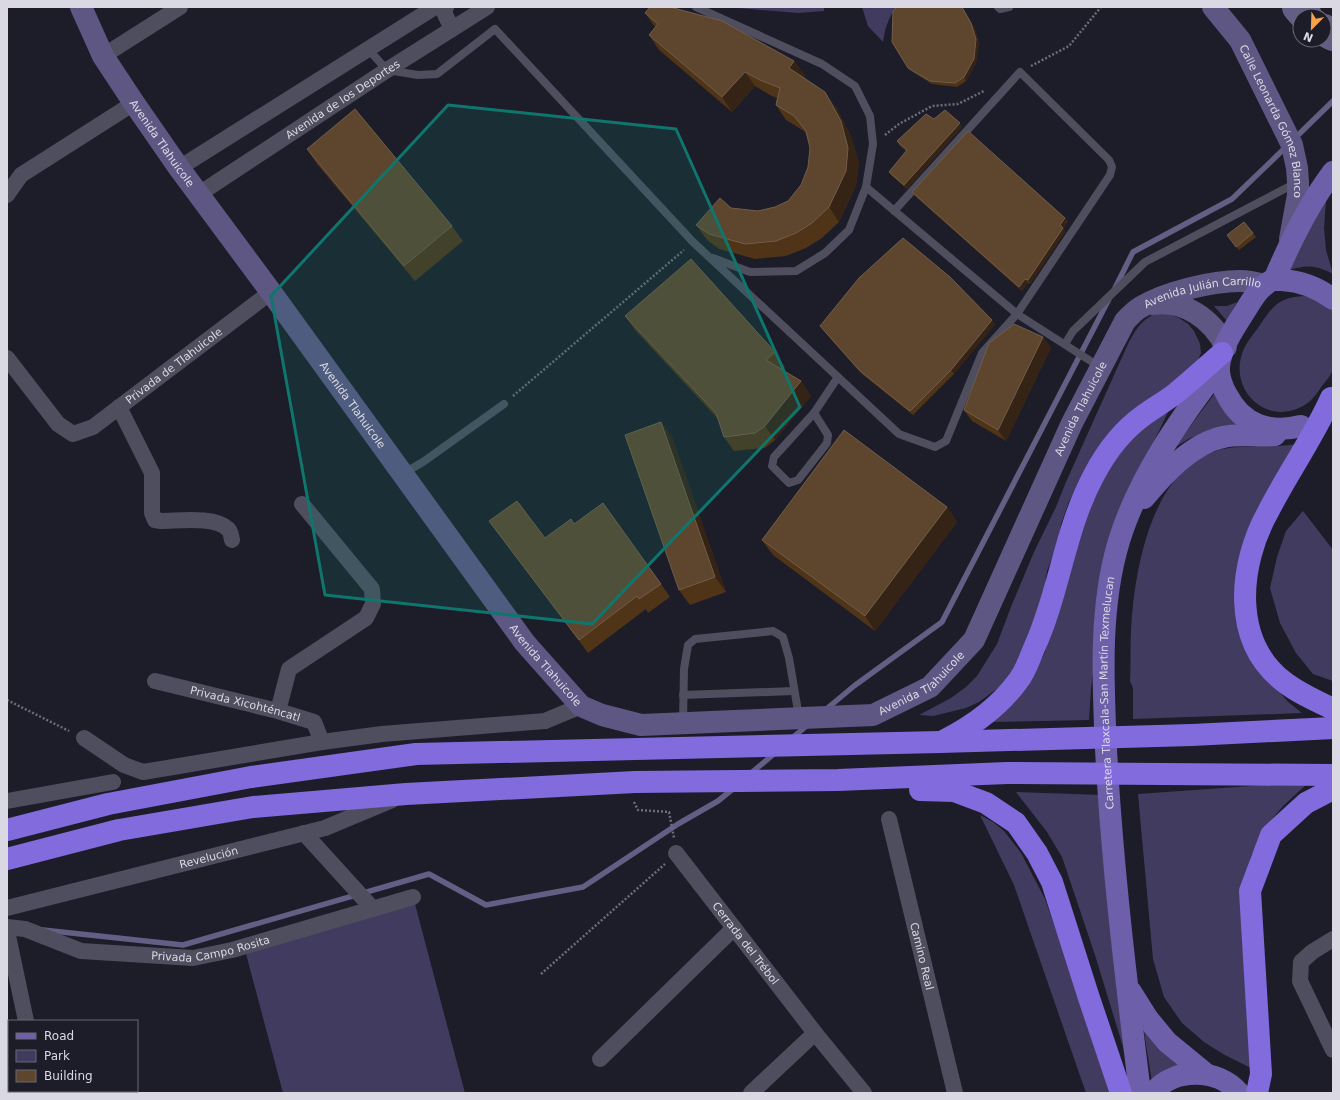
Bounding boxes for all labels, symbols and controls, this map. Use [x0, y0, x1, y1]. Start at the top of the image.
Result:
north arrow [1292, 8, 1332, 48]
text: N [1302, 29, 1315, 45]
street label: Calle Leonarda Gómez Blanco [1236, 43, 1304, 198]
street label: Avenida de los Deportes [283, 57, 403, 142]
street label: Avenida Tlahuicole [127, 97, 197, 190]
street label: Avenida Julián Carrillo [1142, 275, 1263, 311]
street label: Privada de Tlahuicole [123, 325, 225, 407]
street label: Avenida Tlahuicole [1052, 359, 1110, 458]
street label: Avenida Tlahuicole [317, 360, 388, 451]
street label: Carretera Tlaxcala-San Martín Texmelucan [1098, 575, 1117, 810]
street label: Avenida Tlahuicole [507, 622, 584, 709]
street label: Avenida Tlahuicole [876, 648, 967, 718]
street label: Privada Xicohténcatl [189, 684, 302, 724]
street label: Revelución [178, 844, 240, 871]
street label: Cerrada del Trébol [709, 900, 781, 987]
street label: Camino Real [907, 921, 936, 991]
street label: Privada Campo Rosita [151, 933, 271, 965]
legend [8, 1020, 138, 1092]
text: Road [44, 1029, 74, 1043]
text: Park [44, 1049, 70, 1063]
text: Building [44, 1069, 93, 1083]

